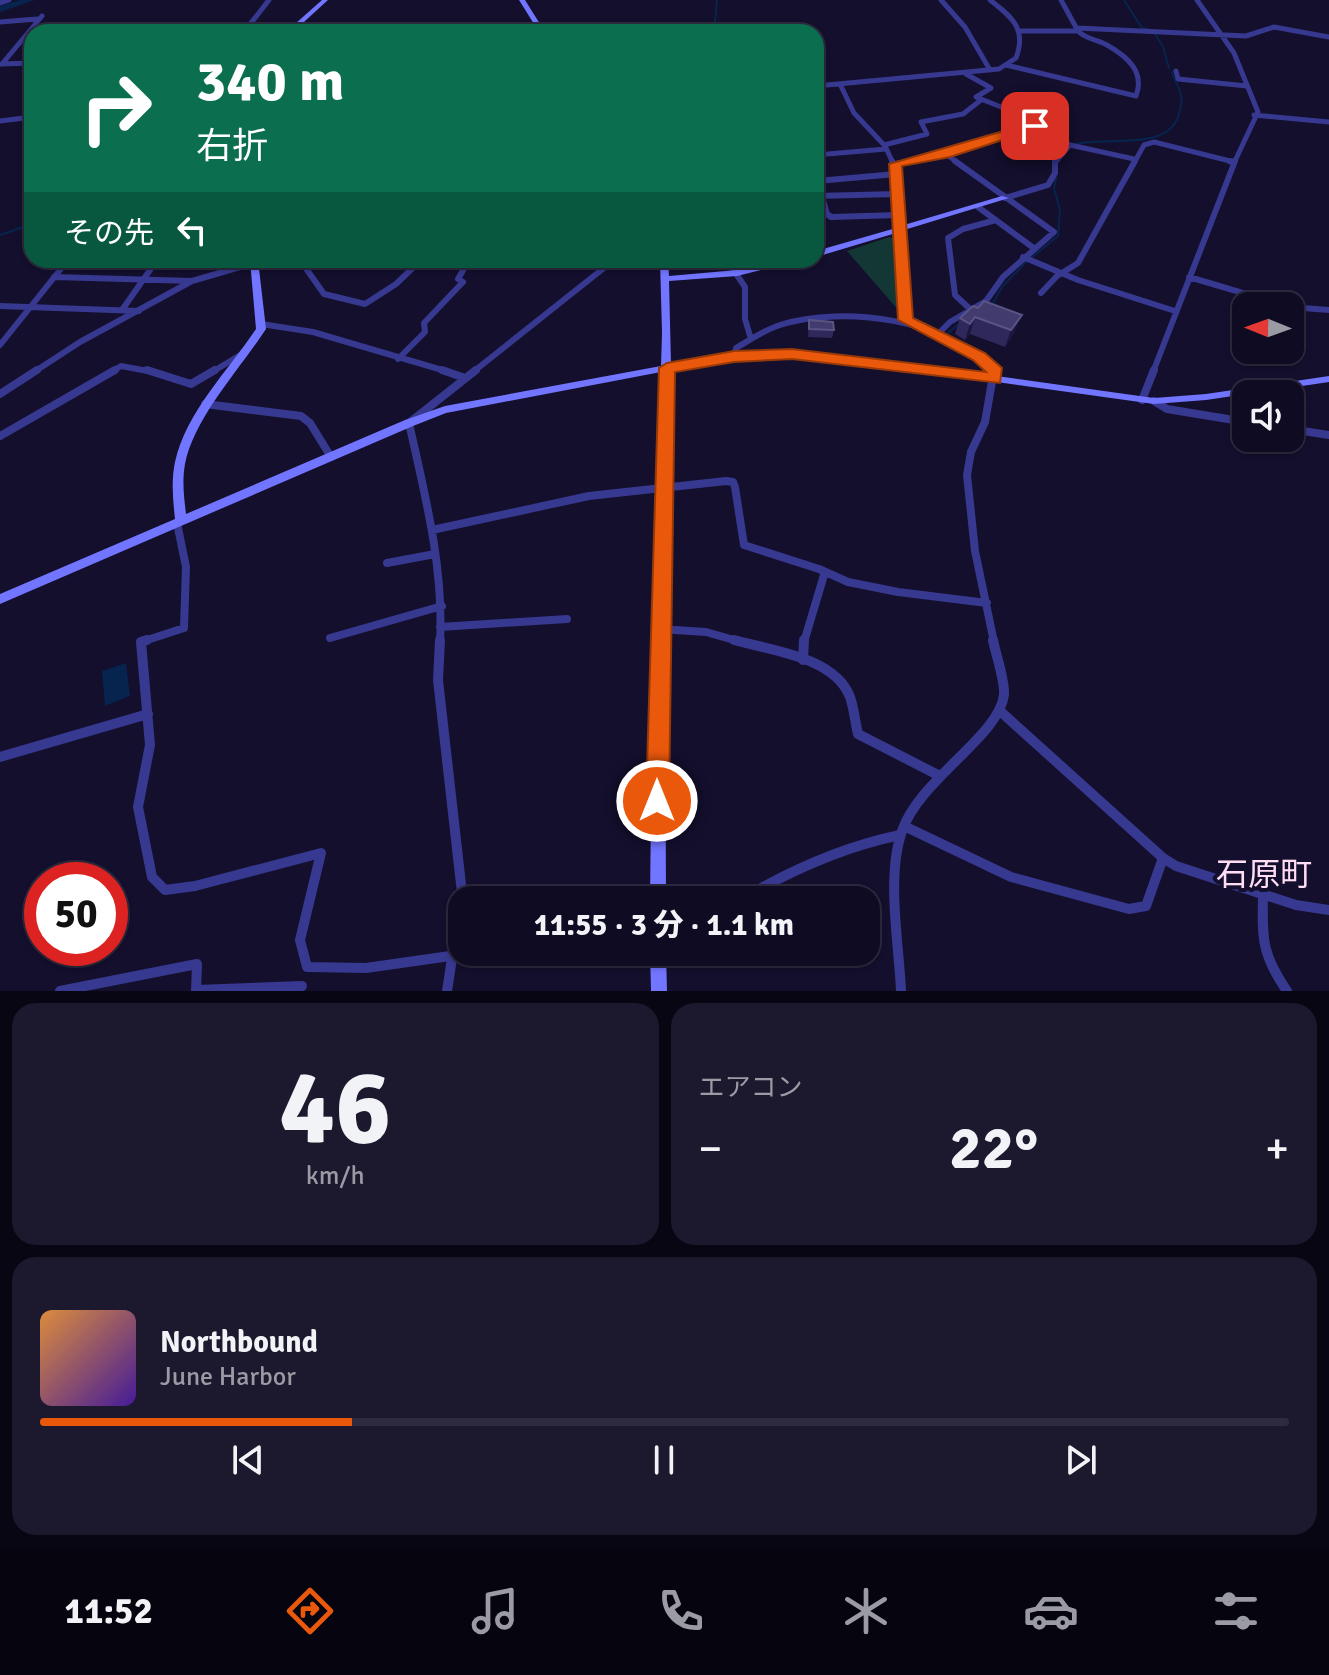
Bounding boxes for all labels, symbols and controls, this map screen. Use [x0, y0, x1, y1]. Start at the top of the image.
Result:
text: 340 m [196, 47, 344, 116]
icon: right [64, 56, 168, 160]
pin [1001, 92, 1069, 160]
icon: arrive [1013, 104, 1057, 148]
text: 右折 [196, 124, 268, 169]
icon: left [170, 208, 214, 252]
text: その先 [64, 215, 154, 252]
north arrow [1232, 292, 1304, 364]
map controls [1232, 292, 1304, 452]
button: sound [1232, 380, 1304, 452]
position arrow [615, 759, 699, 843]
district label: 石原町 [1216, 855, 1312, 894]
speed limit sign: 50 [24, 862, 128, 966]
text: 11:55 · 3 分 · 1.1 km [534, 907, 794, 944]
text: 46 [279, 1044, 391, 1172]
text: エアコン [699, 1072, 803, 1104]
text: 22° [949, 1112, 1038, 1186]
text: − [699, 1122, 722, 1176]
text: + [1265, 1122, 1289, 1176]
text: km/h [306, 1160, 365, 1192]
text: Northbound [160, 1324, 318, 1361]
text: June Harbor [160, 1361, 296, 1393]
icon: previous [226, 1438, 270, 1482]
icon: pause [642, 1438, 686, 1482]
icon: next [1059, 1438, 1103, 1482]
icon: directions [282, 1583, 338, 1639]
icon: music [467, 1583, 523, 1639]
icon: phone [653, 1583, 709, 1639]
icon: climate [838, 1583, 894, 1639]
icon: car [1023, 1583, 1079, 1639]
icon: filters [1208, 1583, 1264, 1639]
text: 11:52 [65, 1589, 153, 1634]

